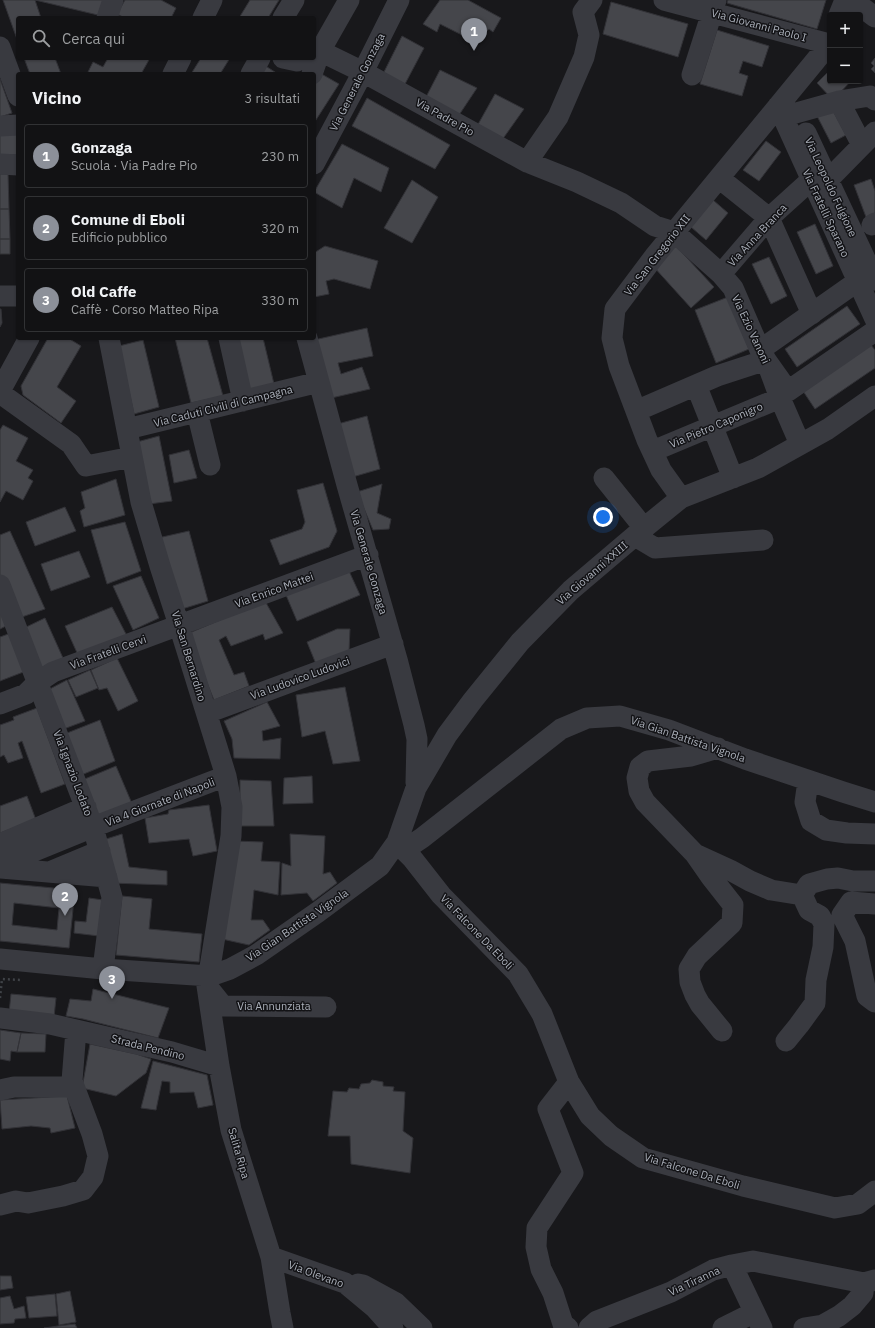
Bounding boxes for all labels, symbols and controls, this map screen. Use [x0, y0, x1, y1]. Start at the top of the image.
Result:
street label: Via Giovanni Paolo I [710, 6, 808, 44]
map controls [827, 12, 863, 84]
button: + [827, 12, 863, 48]
search box [16, 16, 316, 60]
pin: 1 [461, 18, 487, 51]
icon: search [30, 27, 52, 49]
text: Cerca qui [62, 29, 125, 48]
street label: Via Generale Gonzaga [326, 31, 388, 133]
button: − [827, 48, 863, 84]
text: Vicino [32, 87, 81, 109]
text: 3 risultati [245, 90, 300, 107]
street label: Via Padre Pio [413, 95, 477, 139]
street label: Via Leopoldo Fulgione [802, 135, 860, 239]
text: Gonzaga [71, 138, 132, 157]
text: 1 [42, 148, 50, 165]
text: 230 m [261, 148, 299, 165]
text: Scuola · Via Padre Pio [71, 157, 197, 174]
street label: Via Fratelli Sparano [799, 167, 853, 259]
street label: Via Anna Branca [724, 201, 790, 269]
text: Comune di Eboli [71, 210, 185, 229]
street label: Via San Gregorio XII [621, 211, 693, 299]
text: 2 [42, 220, 50, 237]
text: 320 m [261, 220, 299, 237]
text: Edificio pubblico [71, 229, 167, 246]
text: Old Caffe [71, 282, 136, 301]
text: 3 [42, 292, 50, 309]
text: 330 m [261, 292, 299, 309]
street label: Via Ezio Vanoni [729, 292, 773, 366]
text: Caffè · Corso Matteo Ripa [71, 301, 219, 318]
street label: Via Caduti Civili di Campagna [152, 382, 294, 430]
street label: Via Pietro Caponigro [667, 399, 765, 451]
your location [593, 507, 613, 527]
street label: Via Generale Gonzaga [347, 508, 391, 616]
street label: Via Giovanni XXIII [553, 538, 631, 608]
street label: Via Enrico Mattei [233, 569, 315, 611]
street label: Via San Bernardino [169, 609, 209, 703]
street label: Via Fratelli Cervi [68, 632, 148, 672]
street label: Via Ludovico Ludovici [248, 653, 352, 703]
street label: Via Gian Battista Vignola [629, 713, 747, 765]
street label: Via Ignazio Lodato [50, 728, 96, 818]
street label: Via 4 Giornate di Napoli [103, 775, 217, 829]
pin: 2 [52, 883, 78, 916]
street label: Via Gian Battista Vignola [243, 885, 351, 965]
street label: Via Falcone Da Eboli [437, 891, 517, 973]
pin: 3 [99, 966, 125, 999]
street label: Via Annunziata [237, 999, 311, 1013]
street label: Strada Pendino [110, 1031, 186, 1063]
street label: Salita Ripa [225, 1126, 253, 1180]
street label: Via Falcone Da Eboli [642, 1150, 742, 1192]
street label: Via Olevano [286, 1257, 346, 1291]
street label: Via Tiranna [666, 1263, 722, 1299]

